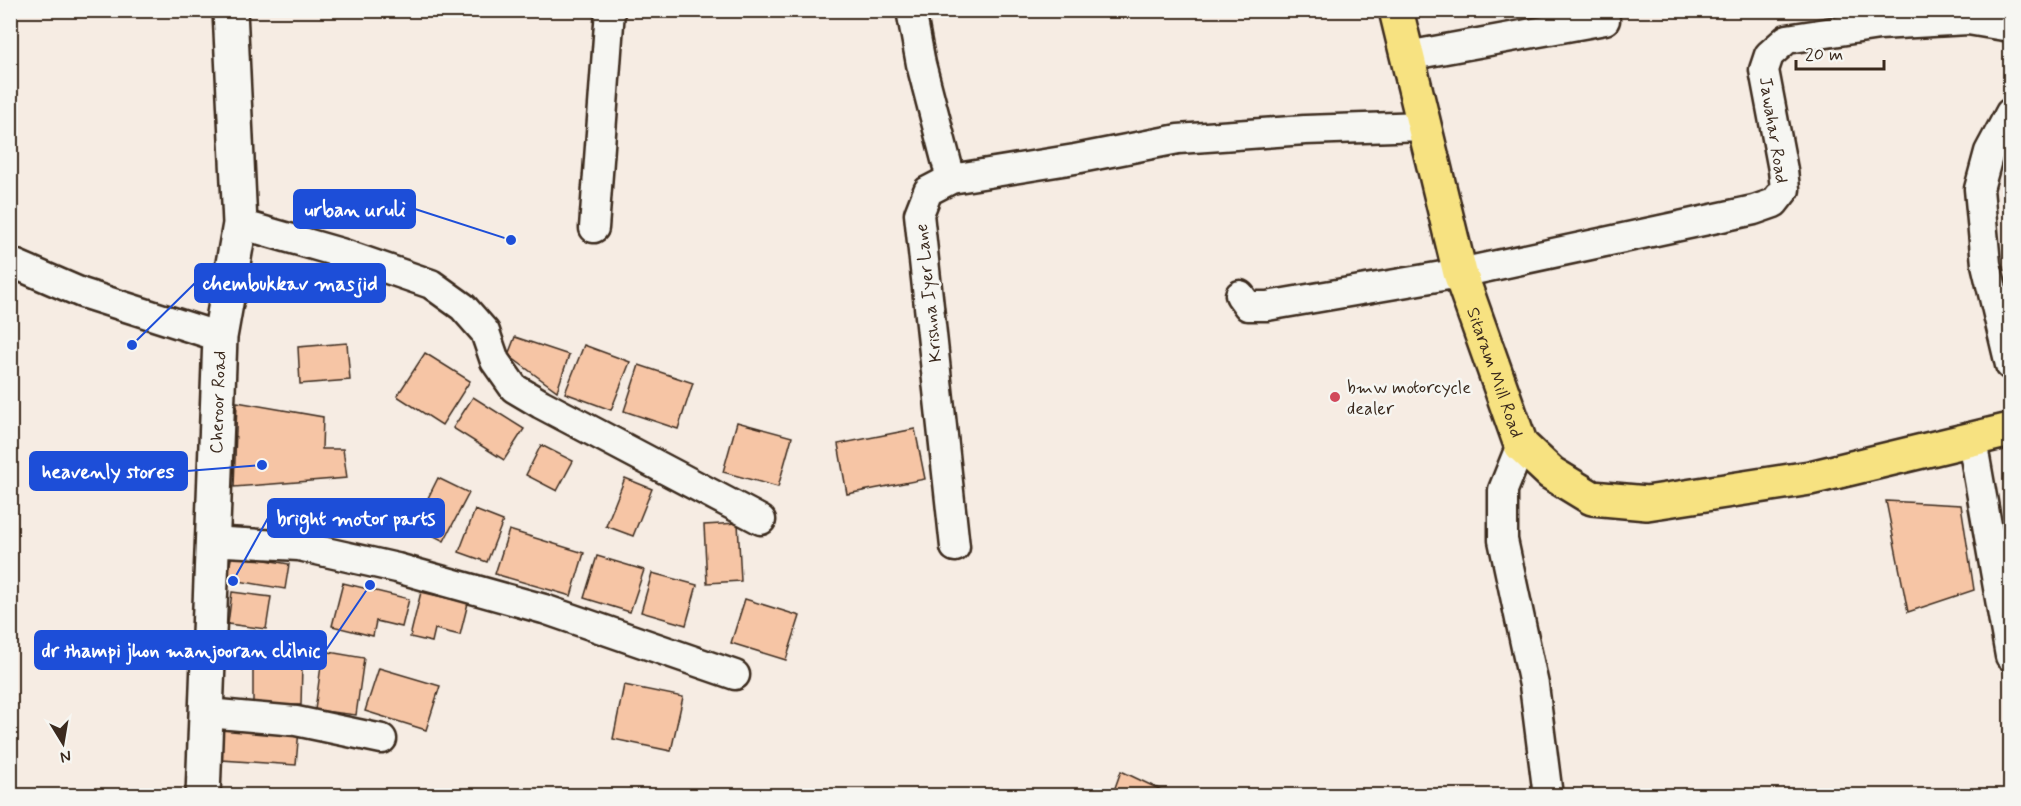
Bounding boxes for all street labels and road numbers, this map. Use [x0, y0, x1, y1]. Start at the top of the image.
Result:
street label: Jawahar Road [1753, 75, 1793, 185]
street label: Krishna Iyer Lane [910, 222, 948, 363]
street label: Sitaram Mill Road [1460, 304, 1528, 441]
street label: Cheroor Road [205, 350, 232, 454]

